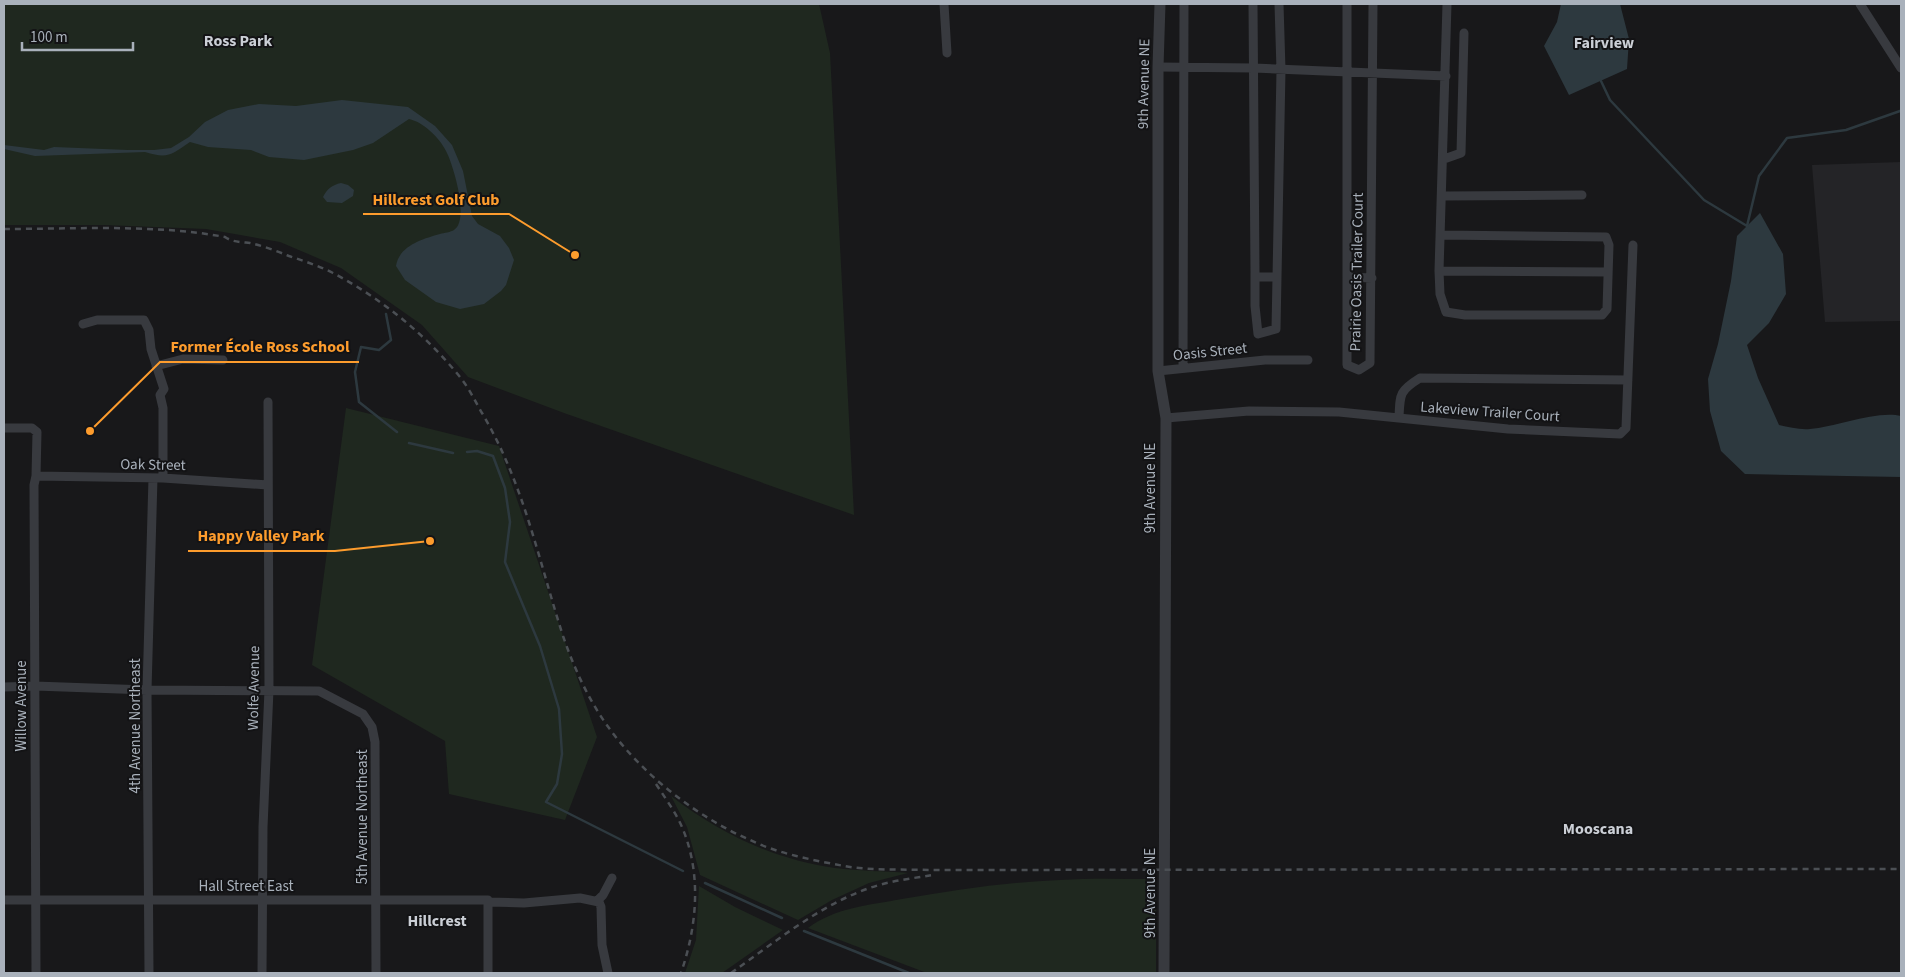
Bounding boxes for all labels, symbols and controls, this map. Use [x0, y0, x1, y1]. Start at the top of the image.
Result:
scale bar [22, 20, 134, 52]
text: 100 m [30, 27, 68, 48]
district label: Ross Park [204, 30, 272, 52]
district label: Fairview [1574, 32, 1635, 54]
street label: 9th Avenue NE [1133, 38, 1155, 129]
callout: Hillcrest Golf Club [363, 183, 509, 214]
text: Hillcrest Golf Club [373, 189, 499, 211]
street label: Prairie Oasis Trailer Court [1345, 192, 1369, 352]
callout: Former École Ross School [160, 331, 359, 362]
text: Former École Ross School [170, 336, 350, 358]
street label: Oasis Street [1172, 338, 1248, 366]
street label: Lakeview Trailer Court [1420, 397, 1560, 427]
street label: 9th Avenue NE [1140, 443, 1161, 533]
street label: Oak Street [120, 454, 186, 476]
callout: Happy Valley Park [188, 520, 335, 551]
text: Happy Valley Park [197, 525, 325, 547]
street label: Wolfe Avenue [243, 645, 265, 731]
street label: 4th Avenue Northeast [125, 658, 146, 794]
street label: Willow Avenue [11, 660, 32, 752]
street label: 5th Avenue Northeast [352, 749, 373, 885]
district label: Mooscana [1563, 818, 1633, 840]
street label: 9th Avenue NE [1140, 848, 1161, 938]
street label: Hall Street East [198, 876, 294, 897]
district label: Hillcrest [407, 910, 467, 932]

